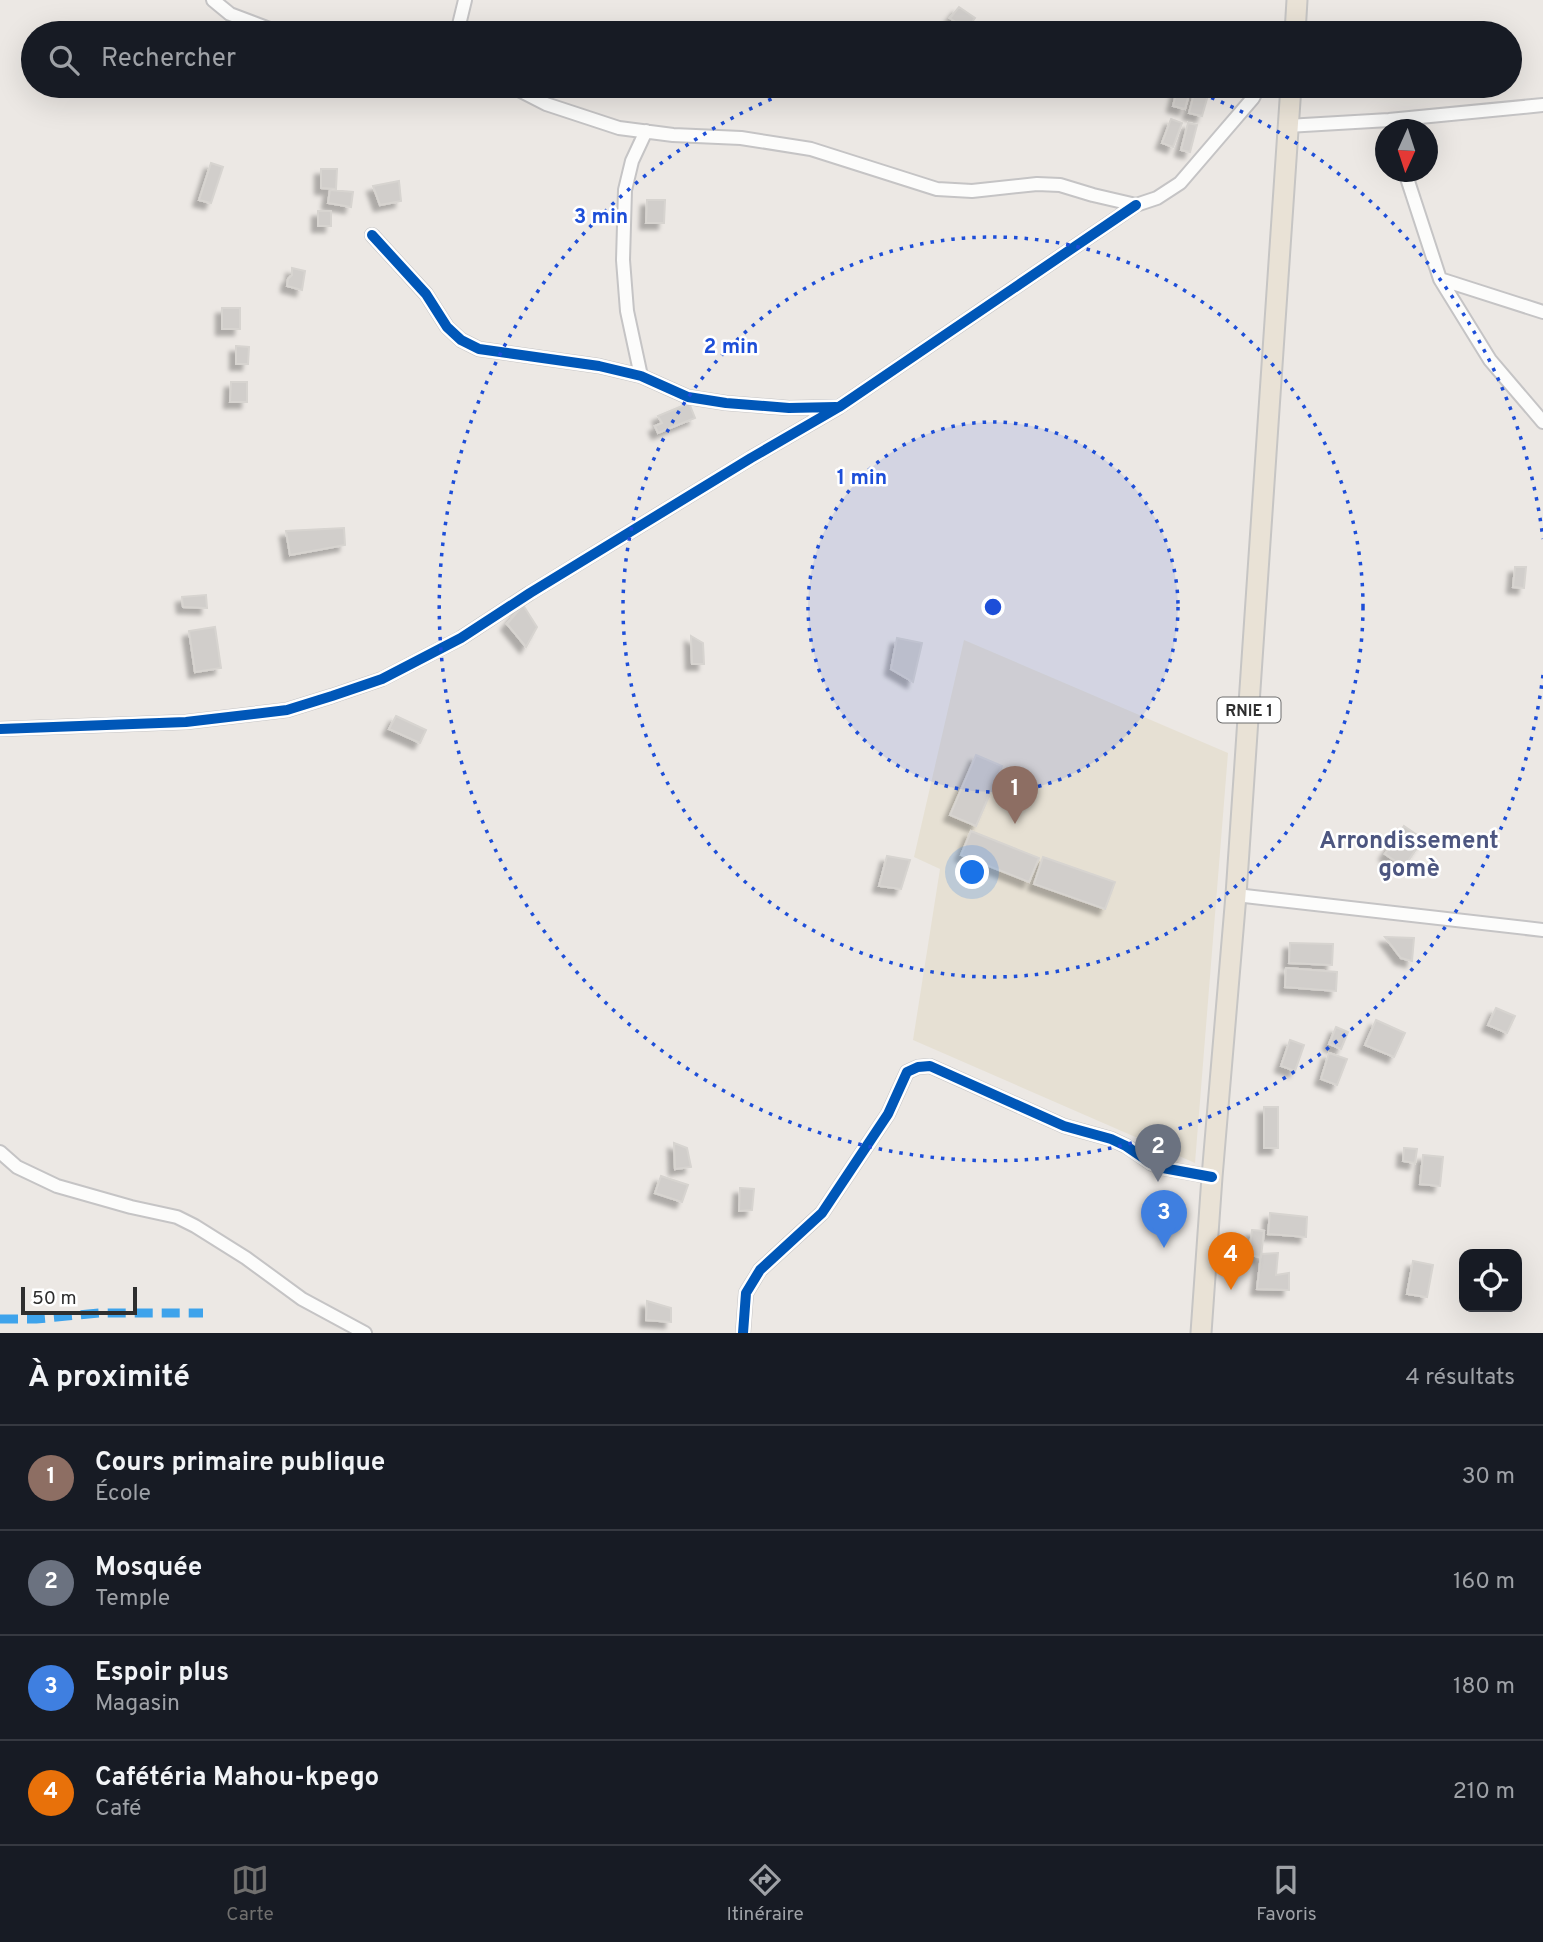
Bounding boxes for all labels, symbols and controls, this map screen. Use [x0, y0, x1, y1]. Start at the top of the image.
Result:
search box [21, 21, 1522, 98]
icon: search [45, 41, 83, 79]
text: Rechercher [101, 43, 236, 76]
north arrow [1375, 119, 1438, 182]
text: 3 min [574, 204, 628, 231]
text: 2 min [704, 334, 758, 361]
text: 1 min [837, 465, 887, 492]
centre of rings [981, 595, 1005, 619]
road number: RNIE 1 [1218, 698, 1280, 722]
pin: 1 [992, 766, 1038, 824]
district label: Arrondissement gomè [1319, 827, 1499, 885]
your location [955, 855, 989, 889]
pin: 2 [1135, 1124, 1181, 1182]
pin: 3 [1141, 1190, 1187, 1248]
pin: 4 [1208, 1232, 1254, 1290]
map controls [1459, 1249, 1522, 1312]
button: locate [1459, 1249, 1522, 1312]
scale bar [21, 1284, 136, 1316]
text: 50 m [32, 1287, 77, 1311]
text: À proximité [28, 1360, 190, 1397]
text: 4 résultats [1406, 1364, 1515, 1393]
text: Cours primaire publique [95, 1447, 385, 1480]
text: 1 [46, 1463, 56, 1492]
text: 30 m [1462, 1463, 1515, 1492]
text: École [95, 1480, 151, 1509]
text: Mosquée [95, 1552, 202, 1585]
text: 2 [44, 1568, 58, 1597]
text: 160 m [1453, 1568, 1515, 1597]
text: Temple [95, 1585, 170, 1614]
text: Espoir plus [95, 1657, 229, 1690]
text: 3 [44, 1673, 58, 1702]
text: 180 m [1453, 1673, 1515, 1702]
text: Magasin [95, 1690, 180, 1719]
text: Cafétéria Mahou-kpego [95, 1762, 379, 1795]
text: 4 [44, 1778, 58, 1807]
text: 210 m [1453, 1778, 1515, 1807]
text: Café [95, 1795, 141, 1824]
tab: Carte [226, 1861, 274, 1927]
tab: Itinéraire [726, 1861, 804, 1927]
tab: Favoris [1256, 1861, 1317, 1927]

